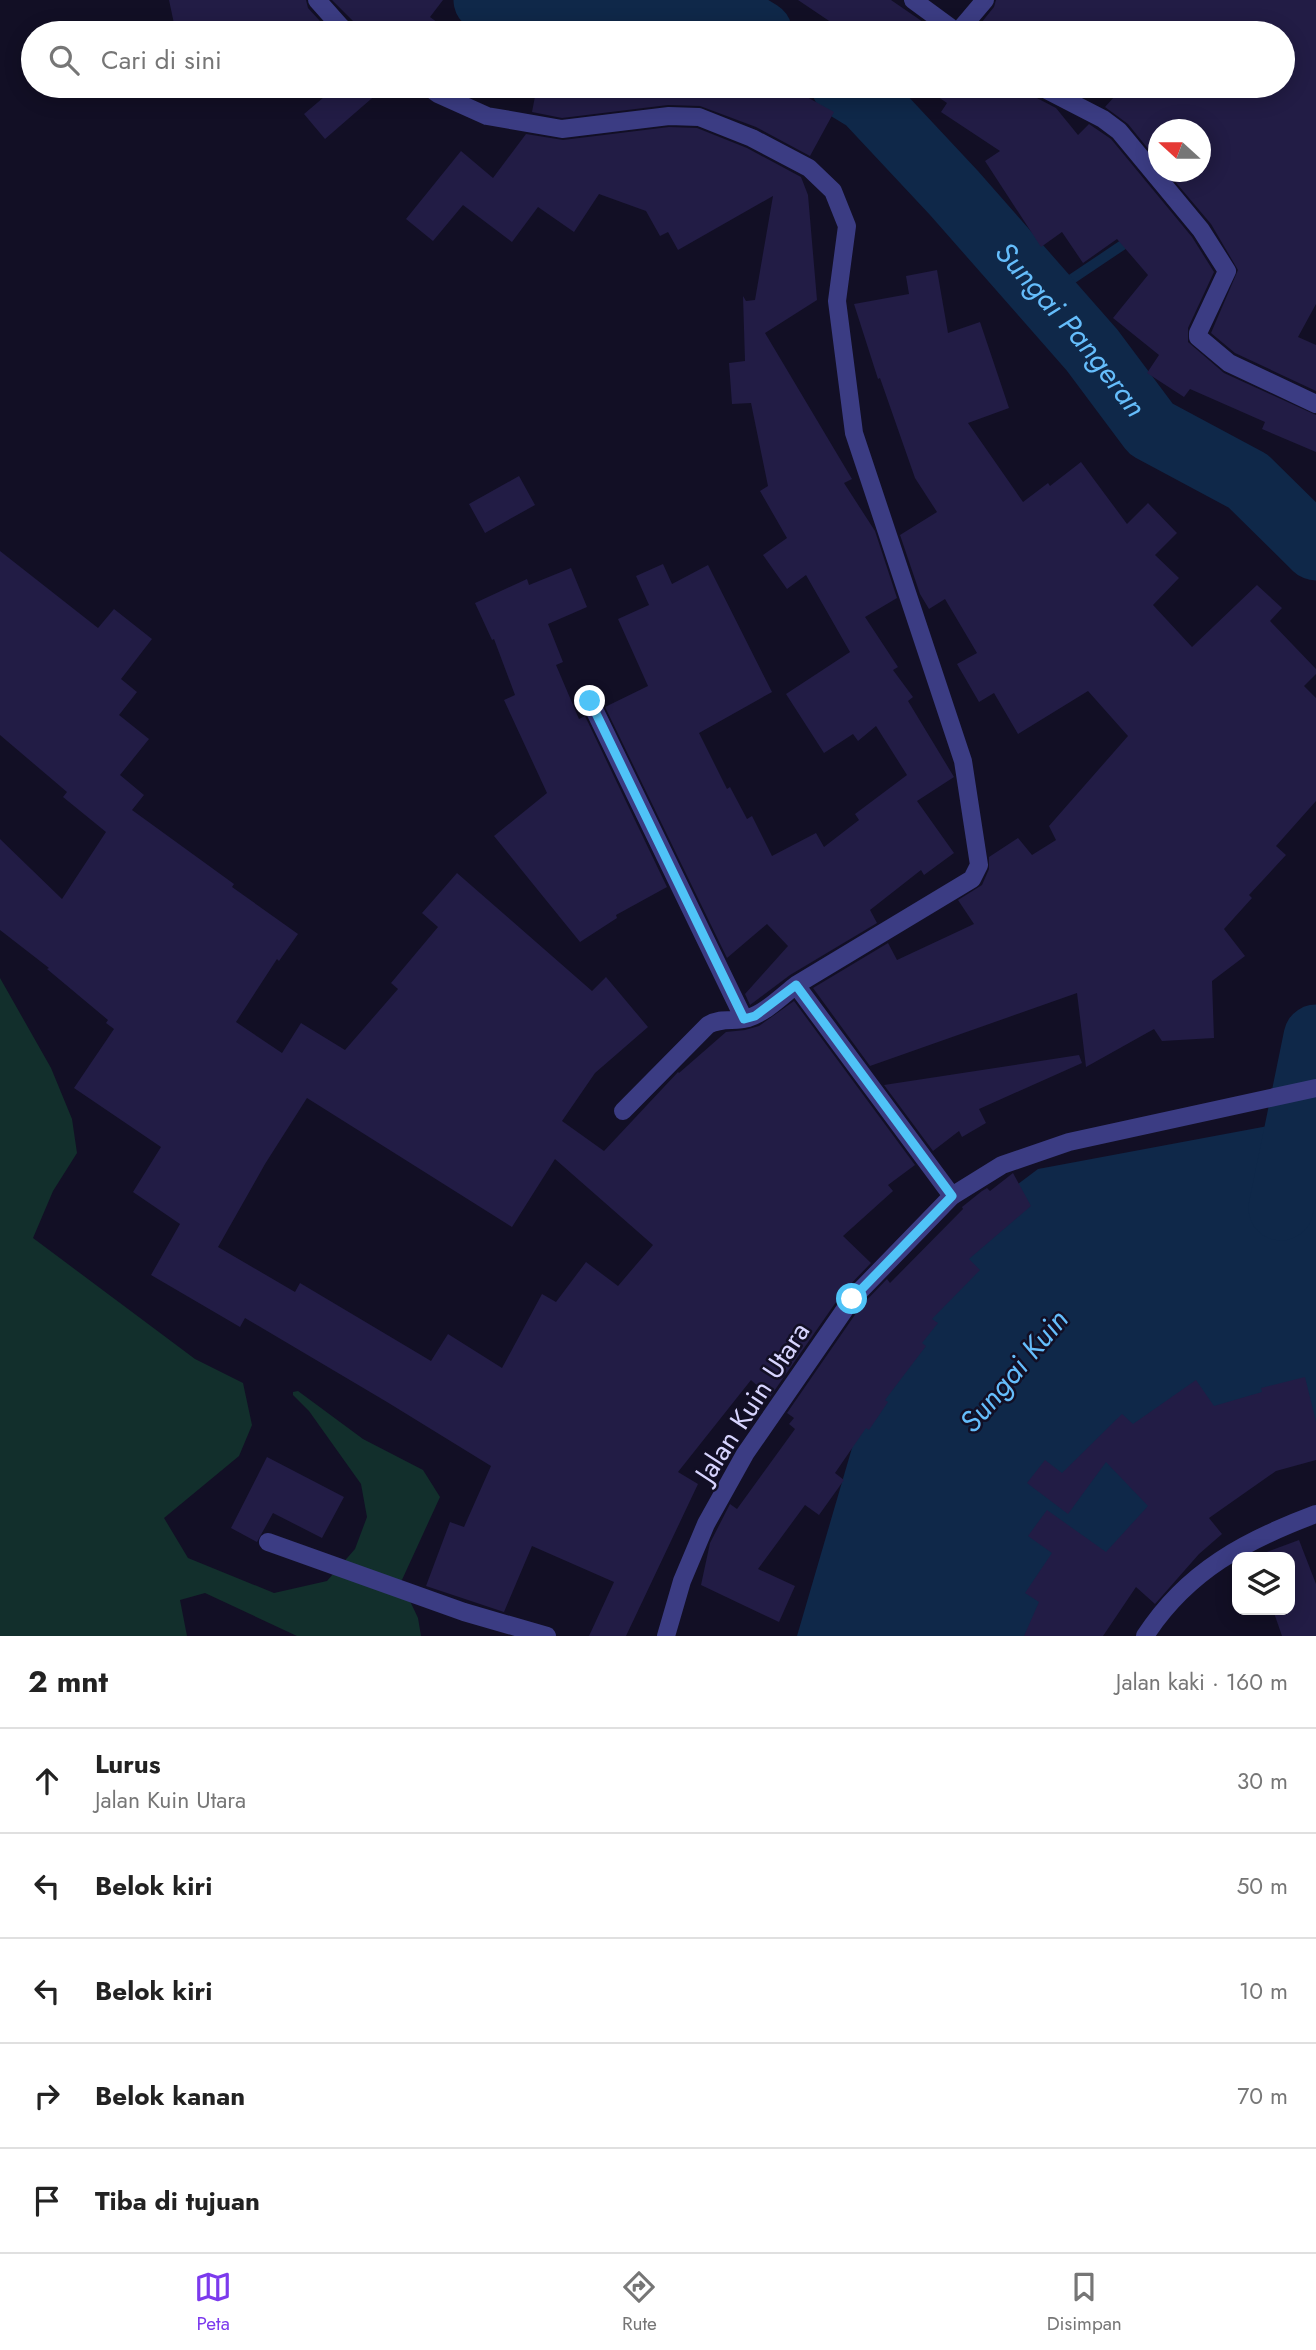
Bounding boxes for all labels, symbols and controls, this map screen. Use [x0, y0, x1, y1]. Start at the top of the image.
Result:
search box [21, 21, 1295, 98]
icon: search [45, 41, 83, 79]
text: Cari di sini [101, 41, 222, 79]
north arrow [1148, 119, 1211, 182]
water label: Sungai Pangeran [985, 232, 1157, 426]
route end [574, 685, 605, 716]
route start [836, 1283, 867, 1314]
water label: Sungai Kuin [949, 1299, 1078, 1442]
street label: Jalan Kuin Utara [683, 1314, 820, 1494]
map controls [1232, 1552, 1295, 1615]
button: layers [1232, 1552, 1295, 1615]
text: 2 mnt [28, 1660, 108, 1703]
text: Jalan kaki · 160 m [1116, 1665, 1288, 1699]
text: Lurus [95, 1745, 161, 1783]
icon: ahead [28, 1762, 66, 1800]
text: 30 m [1237, 1764, 1288, 1798]
text: Jalan Kuin Utara [95, 1783, 246, 1817]
icon: left [28, 1867, 66, 1905]
text: Belok kiri [95, 1867, 212, 1905]
text: 50 m [1236, 1869, 1288, 1903]
icon: left [28, 1972, 66, 2010]
text: Belok kiri [95, 1972, 212, 2010]
text: 10 m [1239, 1974, 1288, 2008]
icon: right [28, 2077, 66, 2115]
text: Belok kanan [95, 2077, 245, 2115]
text: 70 m [1237, 2079, 1288, 2113]
icon: arrive [28, 2182, 66, 2220]
text: Tiba di tujuan [95, 2182, 260, 2220]
tab: Peta [194, 2268, 232, 2337]
tab: Rute [620, 2268, 658, 2337]
tab: Disimpan [1047, 2268, 1122, 2337]

